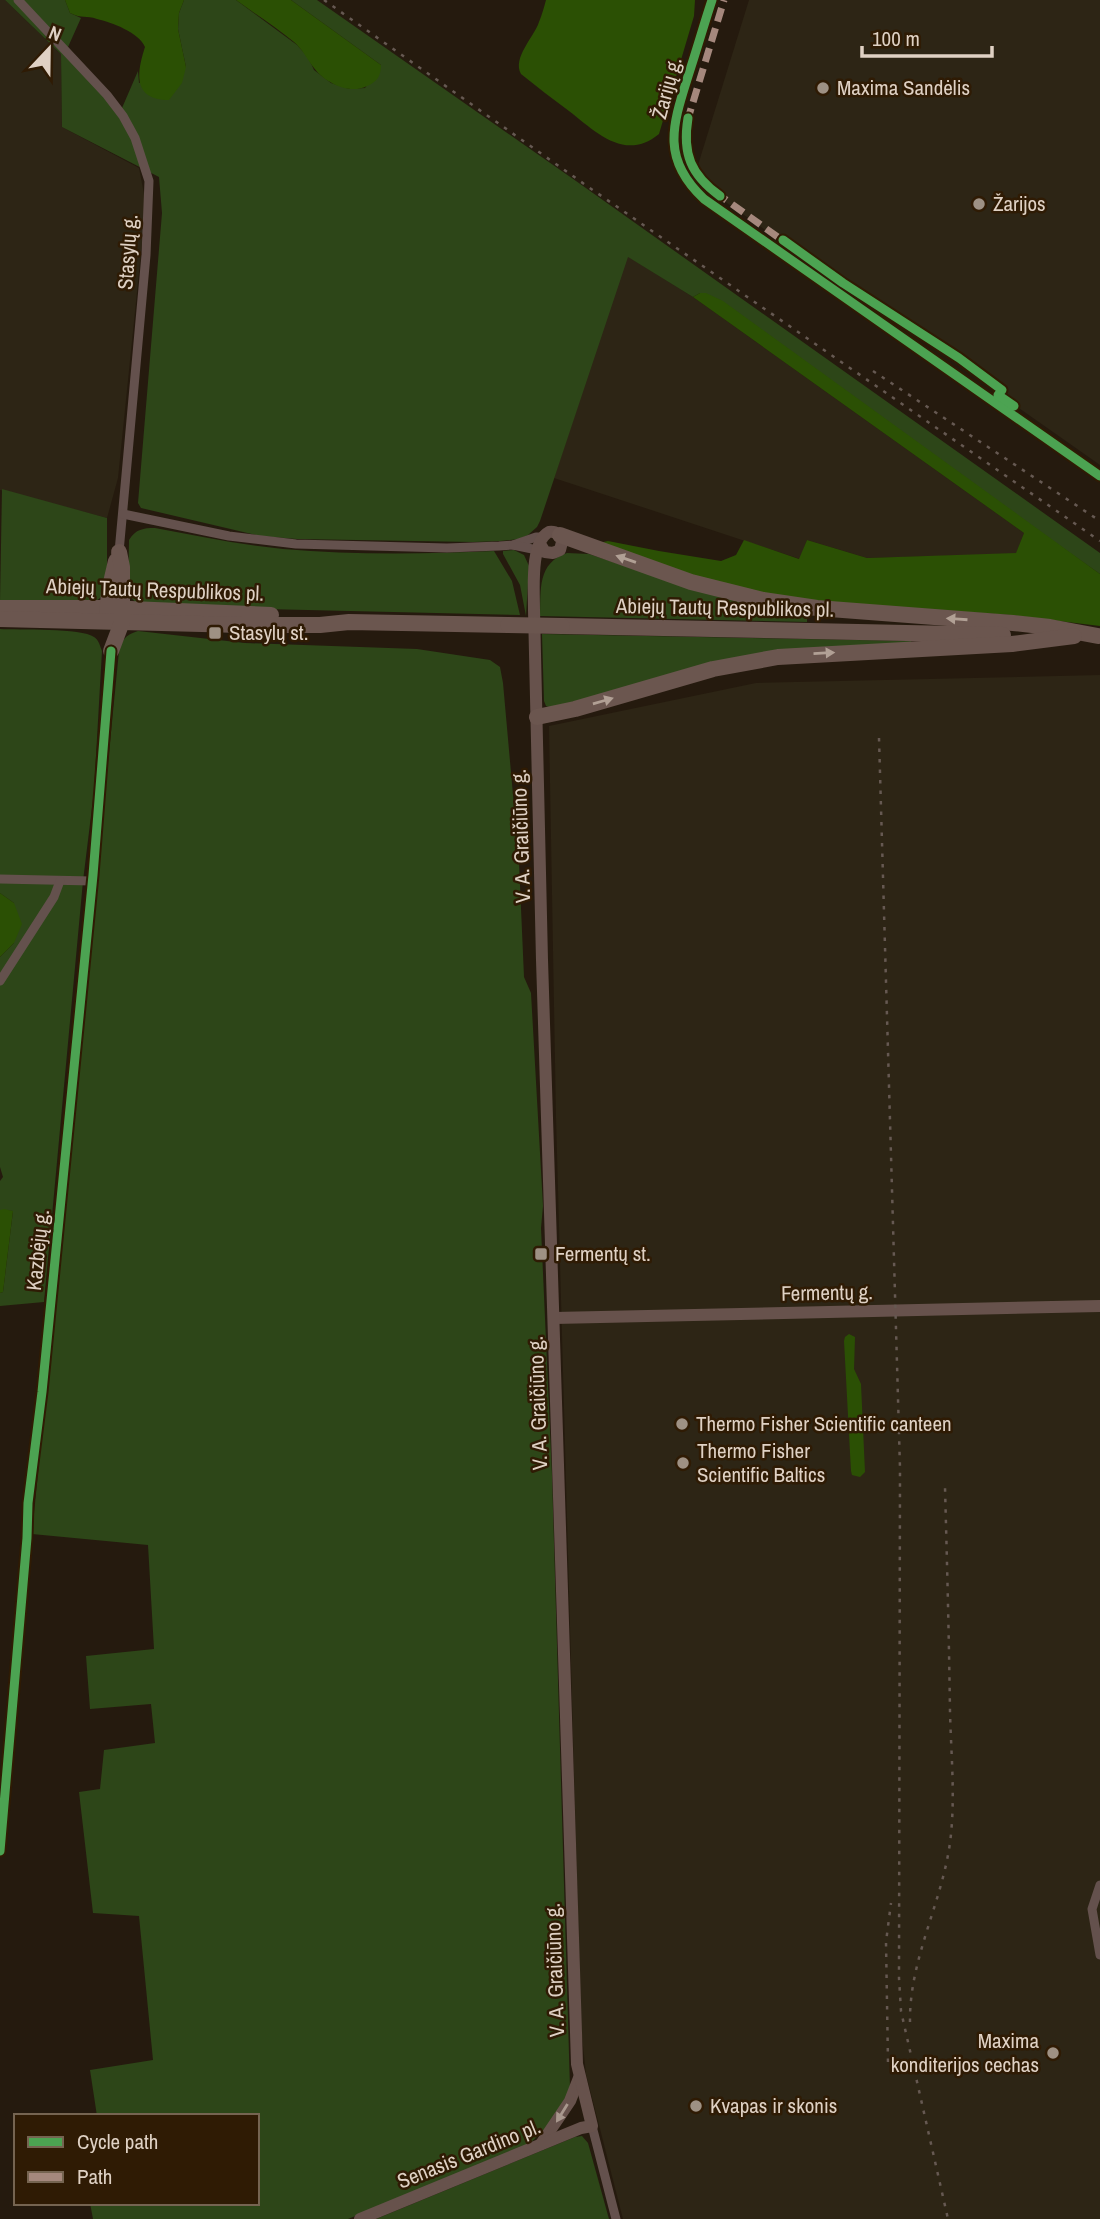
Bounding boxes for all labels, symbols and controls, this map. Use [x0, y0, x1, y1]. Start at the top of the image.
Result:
north arrow [14, 14, 84, 84]
scale bar [862, 14, 992, 58]
text: N [45, 19, 65, 47]
text: 100 m [872, 24, 920, 53]
street label: Žarijų g. [644, 54, 689, 122]
place label: Maxima Sandėlis [837, 73, 970, 102]
marker: Maxima Sandėlis [815, 80, 831, 96]
place label: Žarijos [993, 189, 1046, 218]
marker: Žarijos [971, 196, 987, 212]
street label: Stasylų g. [110, 213, 145, 291]
one-way arrow [616, 553, 637, 564]
street label: Abiejų Tautų Respublikos pl. [44, 571, 265, 608]
street label: Abiejų Tautų Respublikos pl. [615, 591, 834, 624]
one-way arrow [946, 613, 968, 624]
place label: Stasylų st. [229, 618, 308, 647]
marker: Stasylų st. [207, 625, 223, 641]
one-way arrow [814, 647, 836, 658]
one-way arrow [592, 695, 614, 706]
street label: V. A. Graičiūno g. [504, 768, 537, 904]
street label: Kazbėjų g. [19, 1208, 56, 1292]
place label: Fermentų st. [555, 1239, 651, 1268]
marker: Fermentų st. [533, 1246, 549, 1262]
street label: Fermentų g. [781, 1277, 873, 1308]
street label: V. A. Graičiūno g. [521, 1335, 554, 1471]
place label: Thermo Fisher Scientific canteen [696, 1409, 952, 1438]
marker: Thermo Fisher Scientific canteen [674, 1416, 690, 1432]
place label: Thermo Fisher Scientific Baltics [697, 1436, 825, 1489]
marker: Thermo Fisher Scientific Baltics [675, 1455, 691, 1471]
street label: V. A. Graičiūno g. [538, 1902, 571, 2038]
place label: Maxima konditerijos cechas [891, 2026, 1039, 2079]
marker: Maxima konditerijos cechas [1045, 2045, 1061, 2061]
place label: Kvapas ir skonis [710, 2091, 837, 2120]
marker: Kvapas ir skonis [688, 2098, 704, 2114]
one-way arrow [556, 2104, 569, 2123]
street label: Senasis Gardino pl. [393, 2112, 545, 2195]
legend [14, 2114, 259, 2205]
text: Cycle path [77, 2127, 158, 2156]
text: Path [77, 2162, 112, 2191]

